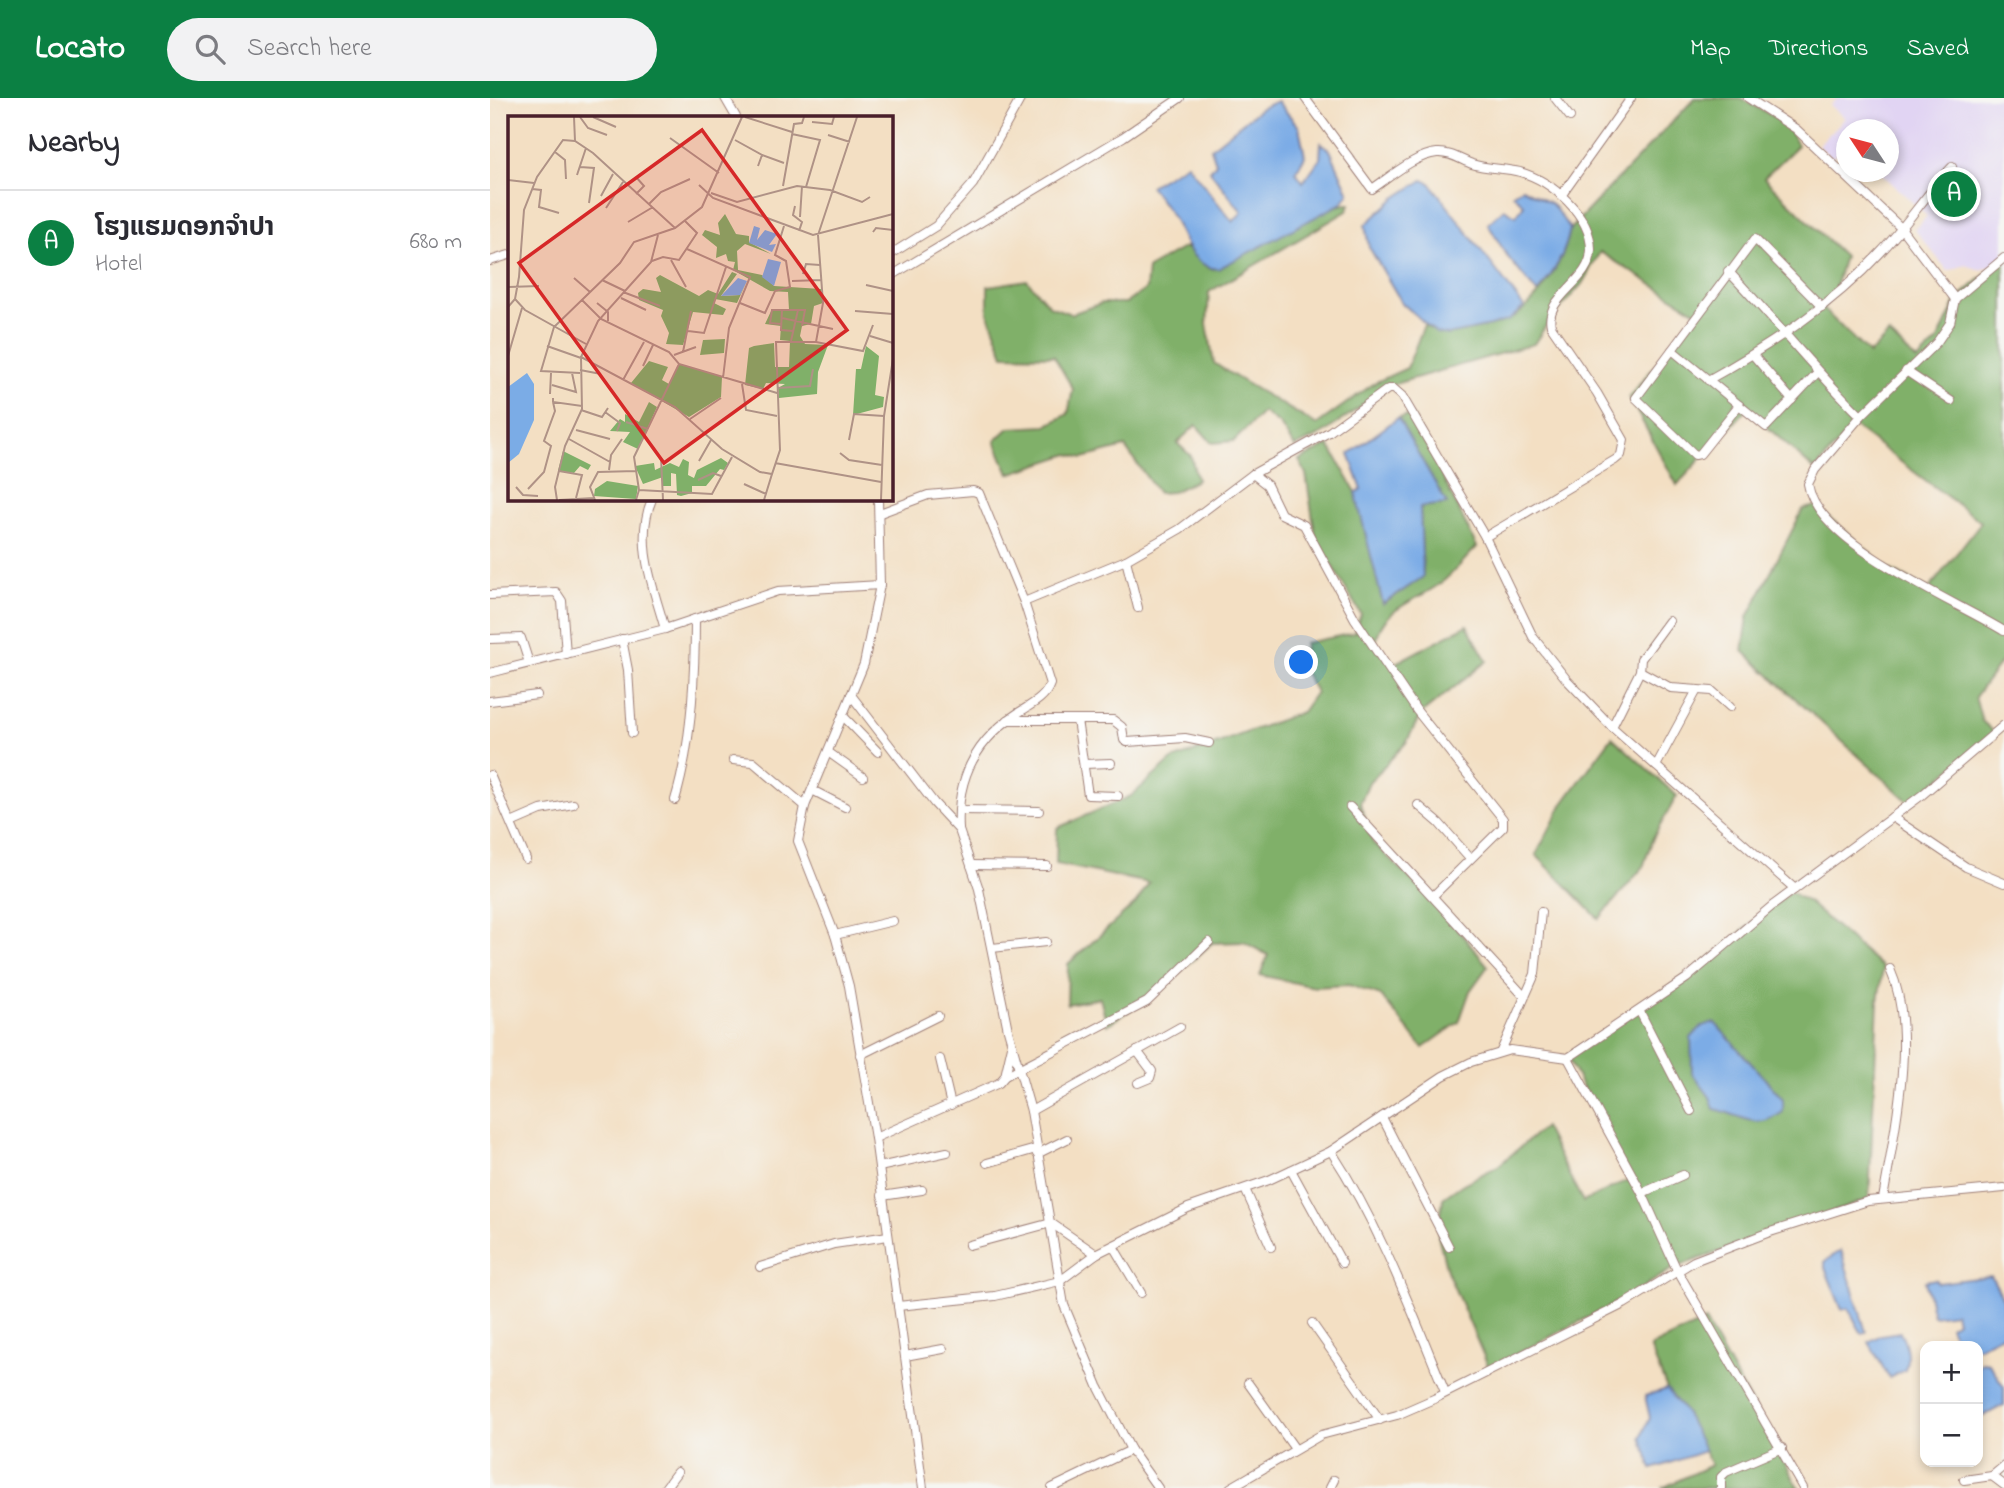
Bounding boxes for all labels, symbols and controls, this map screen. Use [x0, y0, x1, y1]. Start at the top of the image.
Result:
search box [167, 18, 657, 81]
text: Locato [35, 25, 125, 73]
icon: search [191, 30, 229, 68]
text: Search here [247, 30, 372, 68]
text: Map [1690, 32, 1731, 67]
text: Directions [1769, 32, 1868, 67]
text: Saved [1906, 32, 1969, 67]
inset map [508, 116, 892, 500]
north arrow [1836, 119, 1899, 182]
text: Nearby [28, 122, 120, 166]
pin: A [1931, 168, 1977, 220]
text: ໂຮງແຮມດອກຈຳປາ [95, 210, 274, 248]
text: A [44, 226, 58, 259]
text: 680 m [410, 226, 462, 259]
text: Hotel [95, 248, 142, 281]
your location [1284, 645, 1318, 679]
map controls [1920, 1341, 1983, 1467]
button: + [1920, 1341, 1983, 1404]
button: − [1920, 1404, 1983, 1467]

